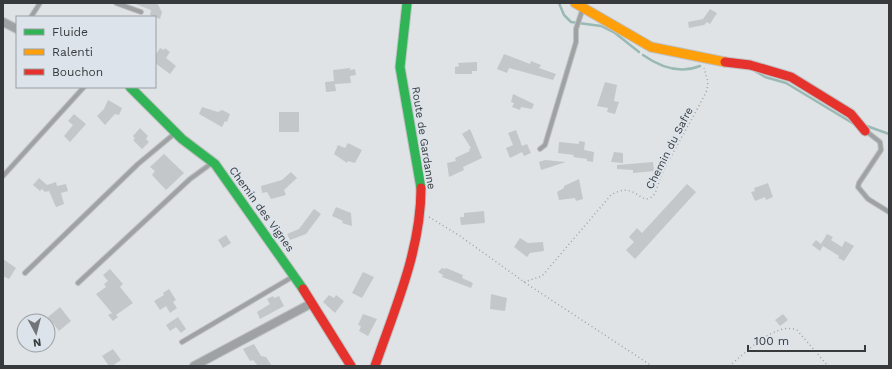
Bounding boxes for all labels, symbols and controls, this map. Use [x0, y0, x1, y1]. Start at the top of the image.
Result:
legend [16, 16, 156, 88]
text: Fluide [52, 25, 88, 39]
text: Ralenti [52, 45, 93, 59]
text: Bouchon [52, 65, 103, 79]
street label: Route de Gardanne [409, 86, 438, 190]
street label: Chemin du Safre [643, 105, 696, 191]
street label: Chemin des Vignes [226, 164, 297, 255]
north arrow [16, 313, 56, 353]
scale bar [748, 327, 865, 353]
text: 100 m [754, 334, 789, 348]
text: N [32, 335, 42, 349]

